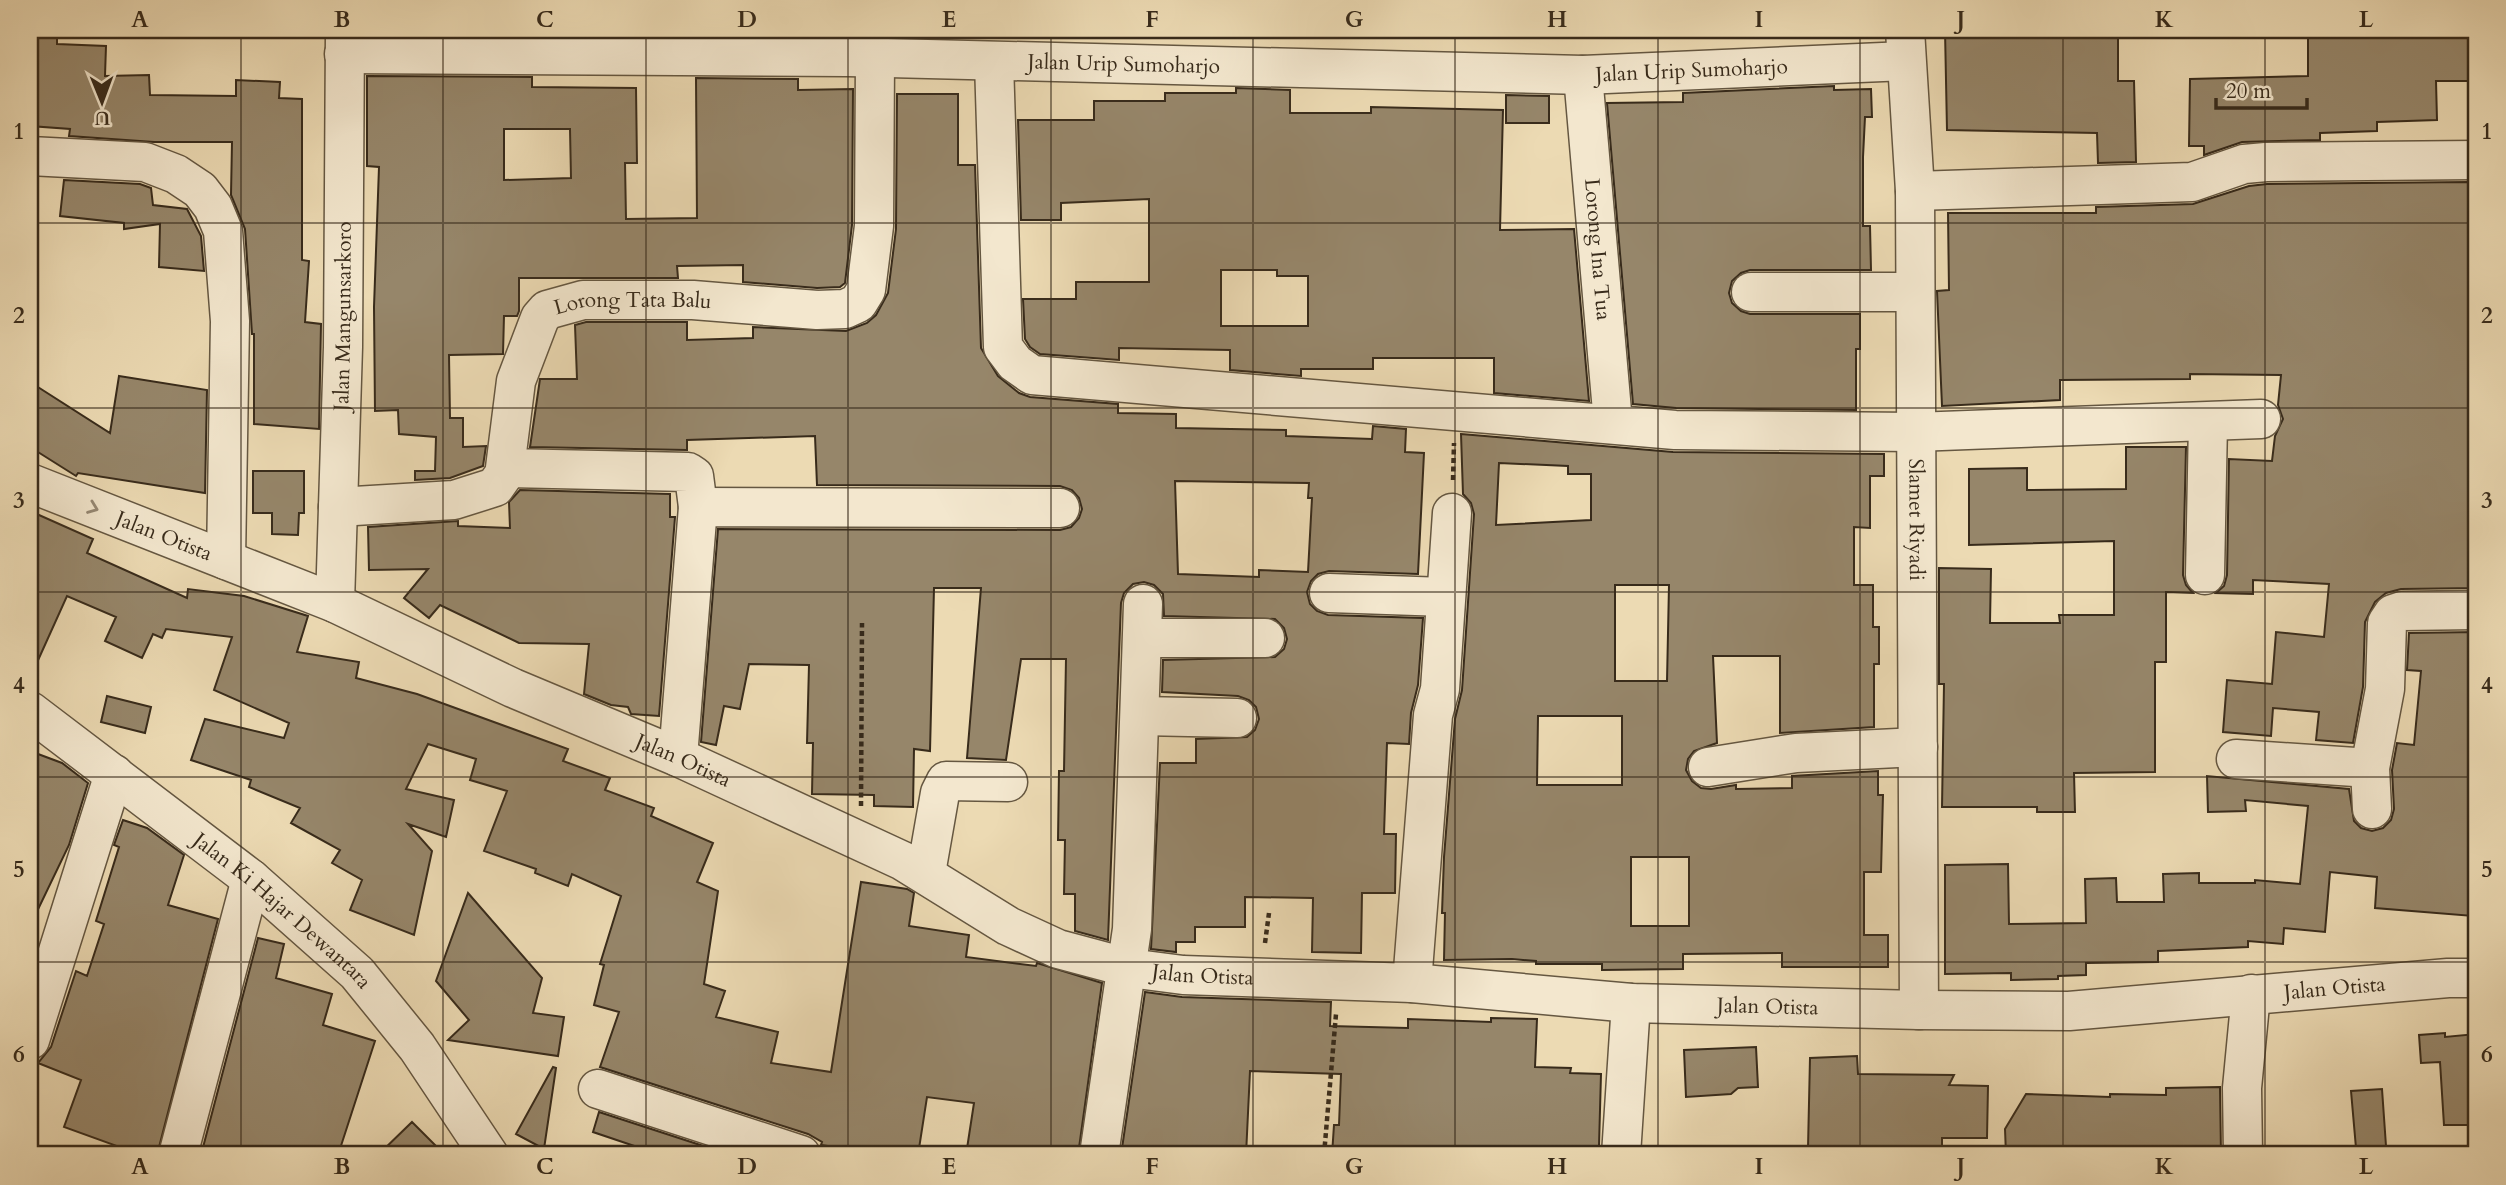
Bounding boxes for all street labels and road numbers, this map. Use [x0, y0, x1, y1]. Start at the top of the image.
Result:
street label: Jalan Urip Sumoharjo [1024, 47, 1220, 81]
street label: Jalan Urip Sumoharjo [1592, 52, 1788, 89]
street label: Lorong Ina Tua [1577, 177, 1619, 321]
street label: Jalan Mangunsarkoro [326, 221, 358, 414]
street label: Lorong Tata Balu [550, 285, 713, 322]
street label: Slamet Riyadi [1902, 458, 1931, 581]
street label: Jalan Otista [109, 503, 217, 568]
street label: Jalan Otista [628, 725, 736, 794]
street label: Jalan Ki Hajar Dewantara [185, 824, 379, 995]
street label: Jalan Otista [1147, 956, 1254, 992]
street label: Jalan Otista [2280, 969, 2387, 1007]
street label: Jalan Otista [1714, 991, 1819, 1022]

